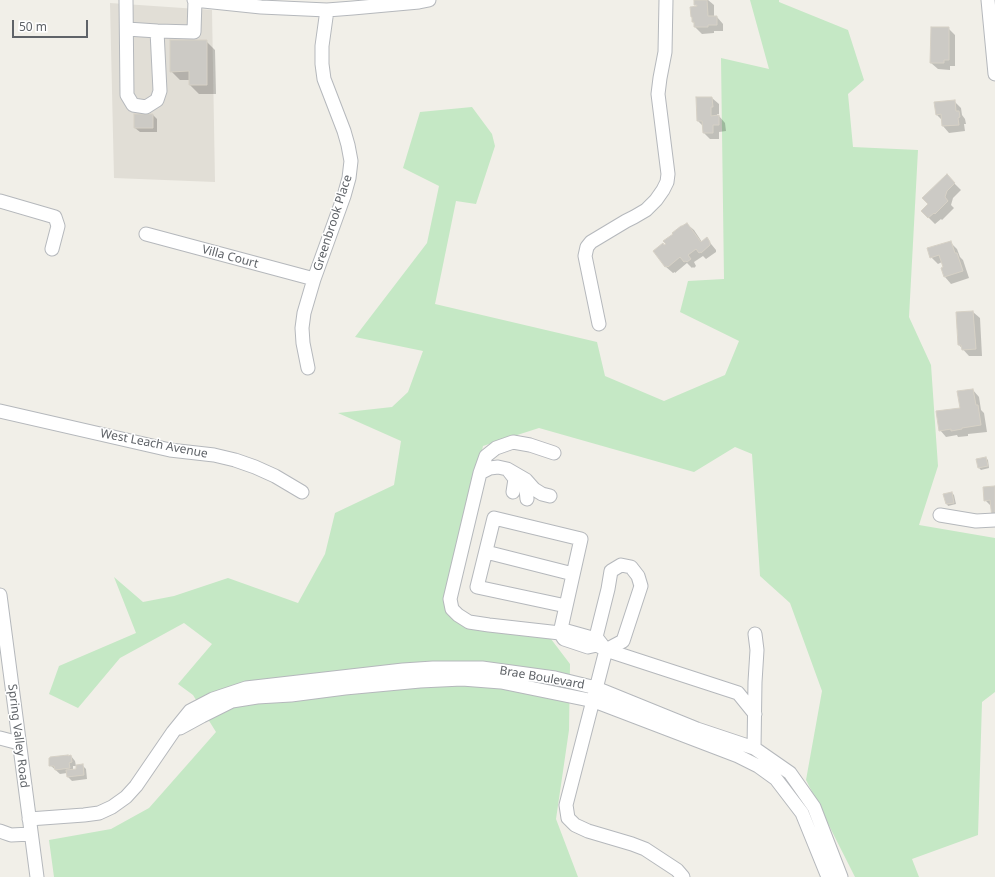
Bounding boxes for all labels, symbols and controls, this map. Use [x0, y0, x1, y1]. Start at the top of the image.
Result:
scale bar [14, 12, 90, 38]
text: 50 m [19, 18, 47, 35]
street label: Greenbrook Place [311, 173, 355, 273]
street label: Villa Court [200, 243, 260, 271]
street label: West Leach Avenue [99, 427, 209, 461]
street label: Brae Boulevard [498, 663, 586, 693]
street label: Spring Valley Road [4, 683, 32, 789]

